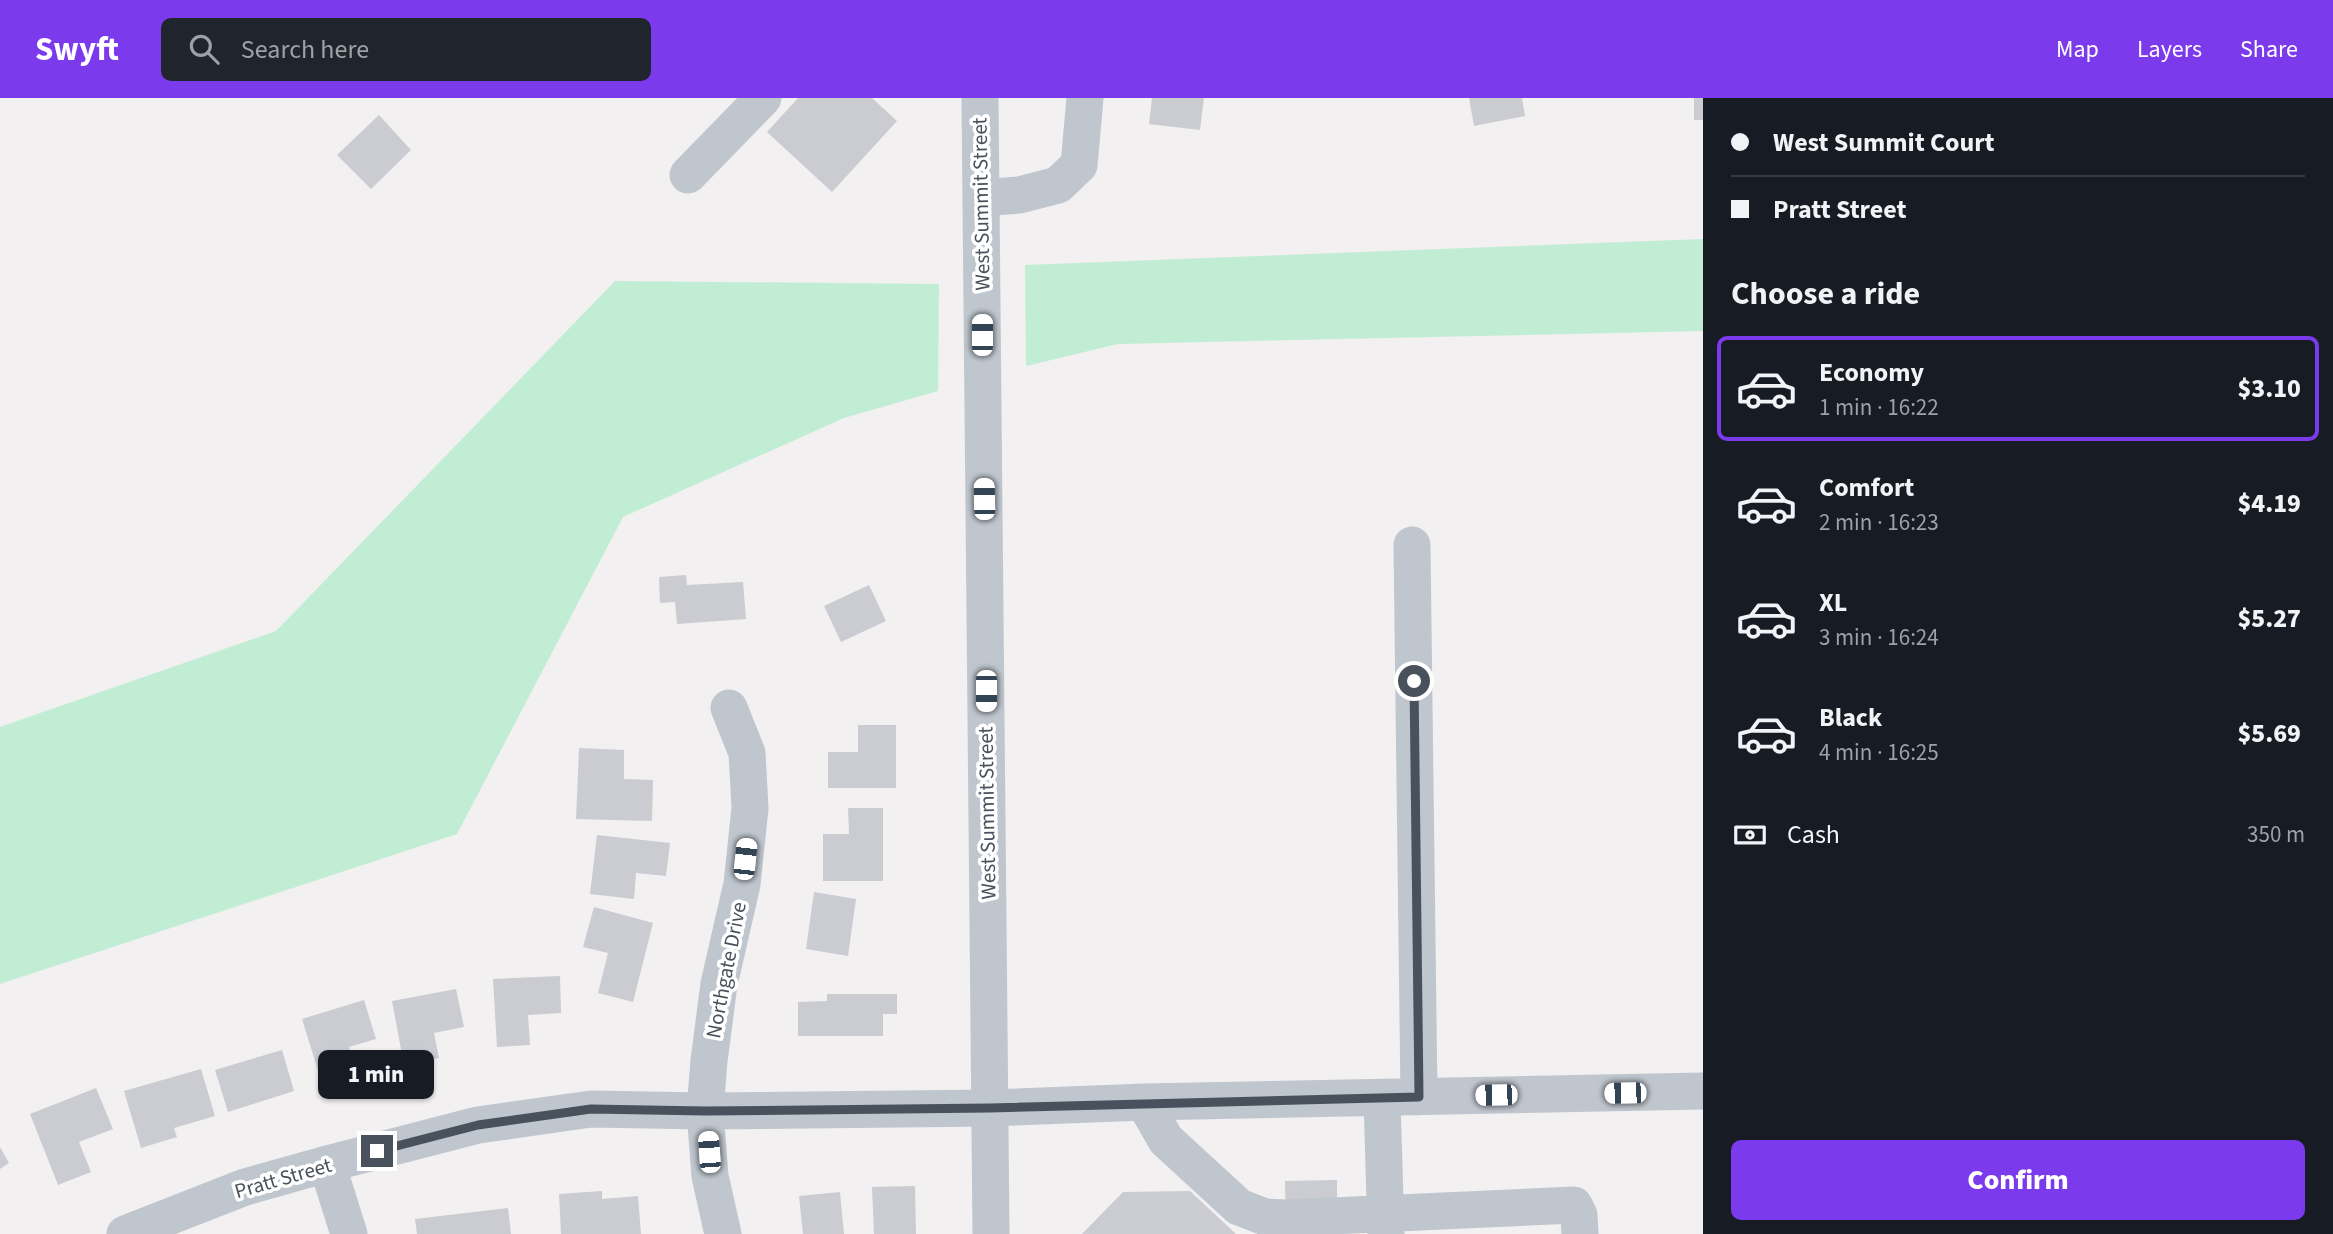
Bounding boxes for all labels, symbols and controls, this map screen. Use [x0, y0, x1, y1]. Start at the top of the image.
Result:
search box [161, 18, 651, 81]
text: Swyft [35, 26, 119, 73]
icon: search [185, 30, 223, 68]
text: Search here [241, 31, 369, 68]
text: Map [2056, 32, 2099, 67]
text: Layers [2137, 32, 2202, 67]
text: Share [2240, 32, 2298, 67]
street label: West Summit Street [964, 117, 998, 291]
text: West Summit Court [1773, 124, 1995, 161]
text: Pratt Street [1773, 191, 1906, 228]
text: Choose a ride [1731, 271, 1920, 317]
car [972, 314, 993, 356]
text: Economy [1819, 354, 1924, 391]
icon: car [1735, 357, 1798, 420]
text: $3.10 [2237, 370, 2301, 407]
text: 1 min · 16:22 [1819, 391, 1939, 424]
text: Comfort [1819, 469, 1914, 506]
icon: car [1735, 472, 1798, 535]
car [974, 478, 995, 520]
text: $4.19 [2237, 485, 2301, 522]
text: 2 min · 16:23 [1819, 506, 1939, 539]
text: XL [1819, 584, 1847, 621]
icon: car [1735, 587, 1798, 650]
text: $5.27 [2237, 600, 2301, 637]
text: 3 min · 16:24 [1819, 621, 1939, 654]
route start [1398, 665, 1430, 697]
car [976, 670, 997, 712]
text: Black [1819, 699, 1882, 736]
icon: car [1735, 702, 1798, 765]
text: $5.69 [2237, 715, 2301, 752]
street label: West Summit Street [970, 726, 1004, 900]
text: 4 min · 16:25 [1819, 736, 1939, 769]
icon: cash [1731, 816, 1769, 854]
text: Cash [1787, 816, 1840, 853]
text: 350 m [2247, 818, 2305, 851]
car [733, 837, 758, 881]
street label: Northgate Drive [698, 899, 754, 1041]
callout: 1 min [319, 1049, 435, 1098]
text: 1 min [348, 1058, 404, 1091]
car [1604, 1082, 1647, 1104]
car [1475, 1084, 1518, 1106]
car [698, 1130, 721, 1174]
route end [361, 1135, 393, 1167]
button: Confirm [1731, 1140, 2305, 1220]
street label: Pratt Street [231, 1150, 335, 1206]

